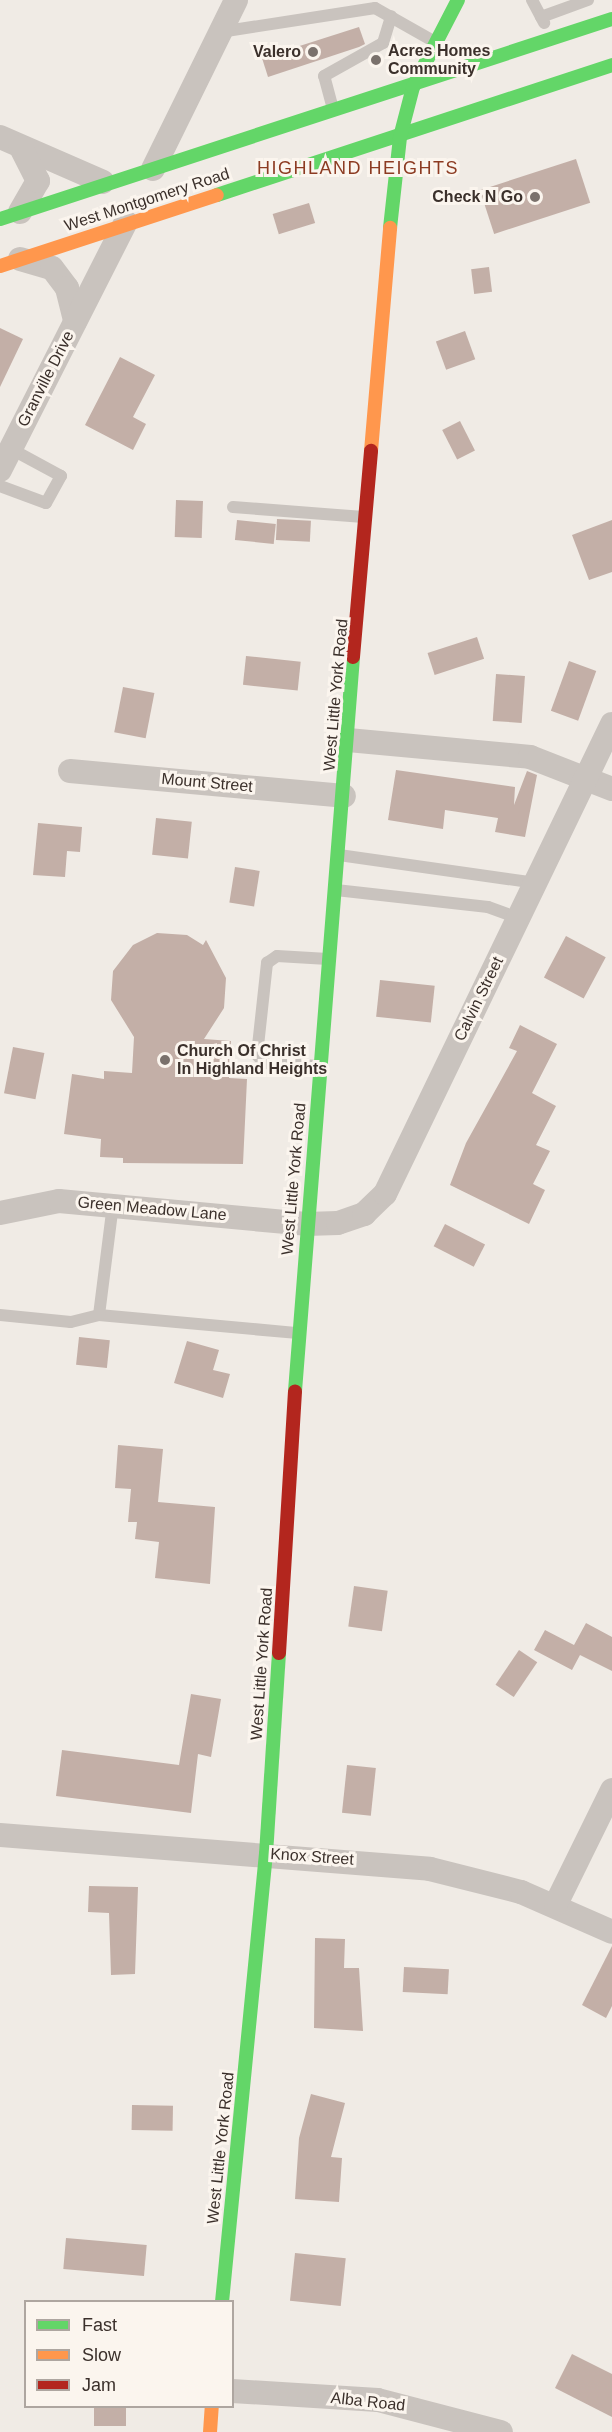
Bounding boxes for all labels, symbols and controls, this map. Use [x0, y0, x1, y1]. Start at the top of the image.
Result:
place label: Acres Homes Community [388, 41, 490, 79]
place label: Valero [253, 42, 301, 62]
marker: Valero [306, 45, 320, 59]
marker: Acres Homes Community [369, 53, 383, 67]
district label: HIGHLAND HEIGHTS [257, 157, 459, 179]
street label: West Montgomery Road [62, 164, 232, 236]
place label: Check N Go [432, 187, 523, 207]
marker: Check N Go [528, 190, 542, 204]
street label: Granville Drive [14, 328, 78, 430]
street label: West Little York Road [320, 618, 352, 772]
street label: Mount Street [161, 769, 253, 797]
street label: Calvin Street [450, 954, 508, 1044]
place label: Church Of Christ In Highland Heights [177, 1041, 327, 1079]
marker: Church Of Christ In Highland Heights [158, 1053, 172, 1067]
street label: West Little York Road [278, 1102, 310, 1256]
street label: Green Meadow Lane [77, 1193, 227, 1225]
street label: West Little York Road [247, 1587, 277, 1741]
street label: Knox Street [270, 1845, 354, 1869]
street label: West Little York Road [203, 2071, 239, 2225]
legend [24, 2300, 234, 2408]
text: Fast [82, 2315, 117, 2335]
text: Slow [82, 2345, 121, 2365]
text: Jam [82, 2375, 116, 2395]
street label: Alba Road [330, 2389, 406, 2415]

